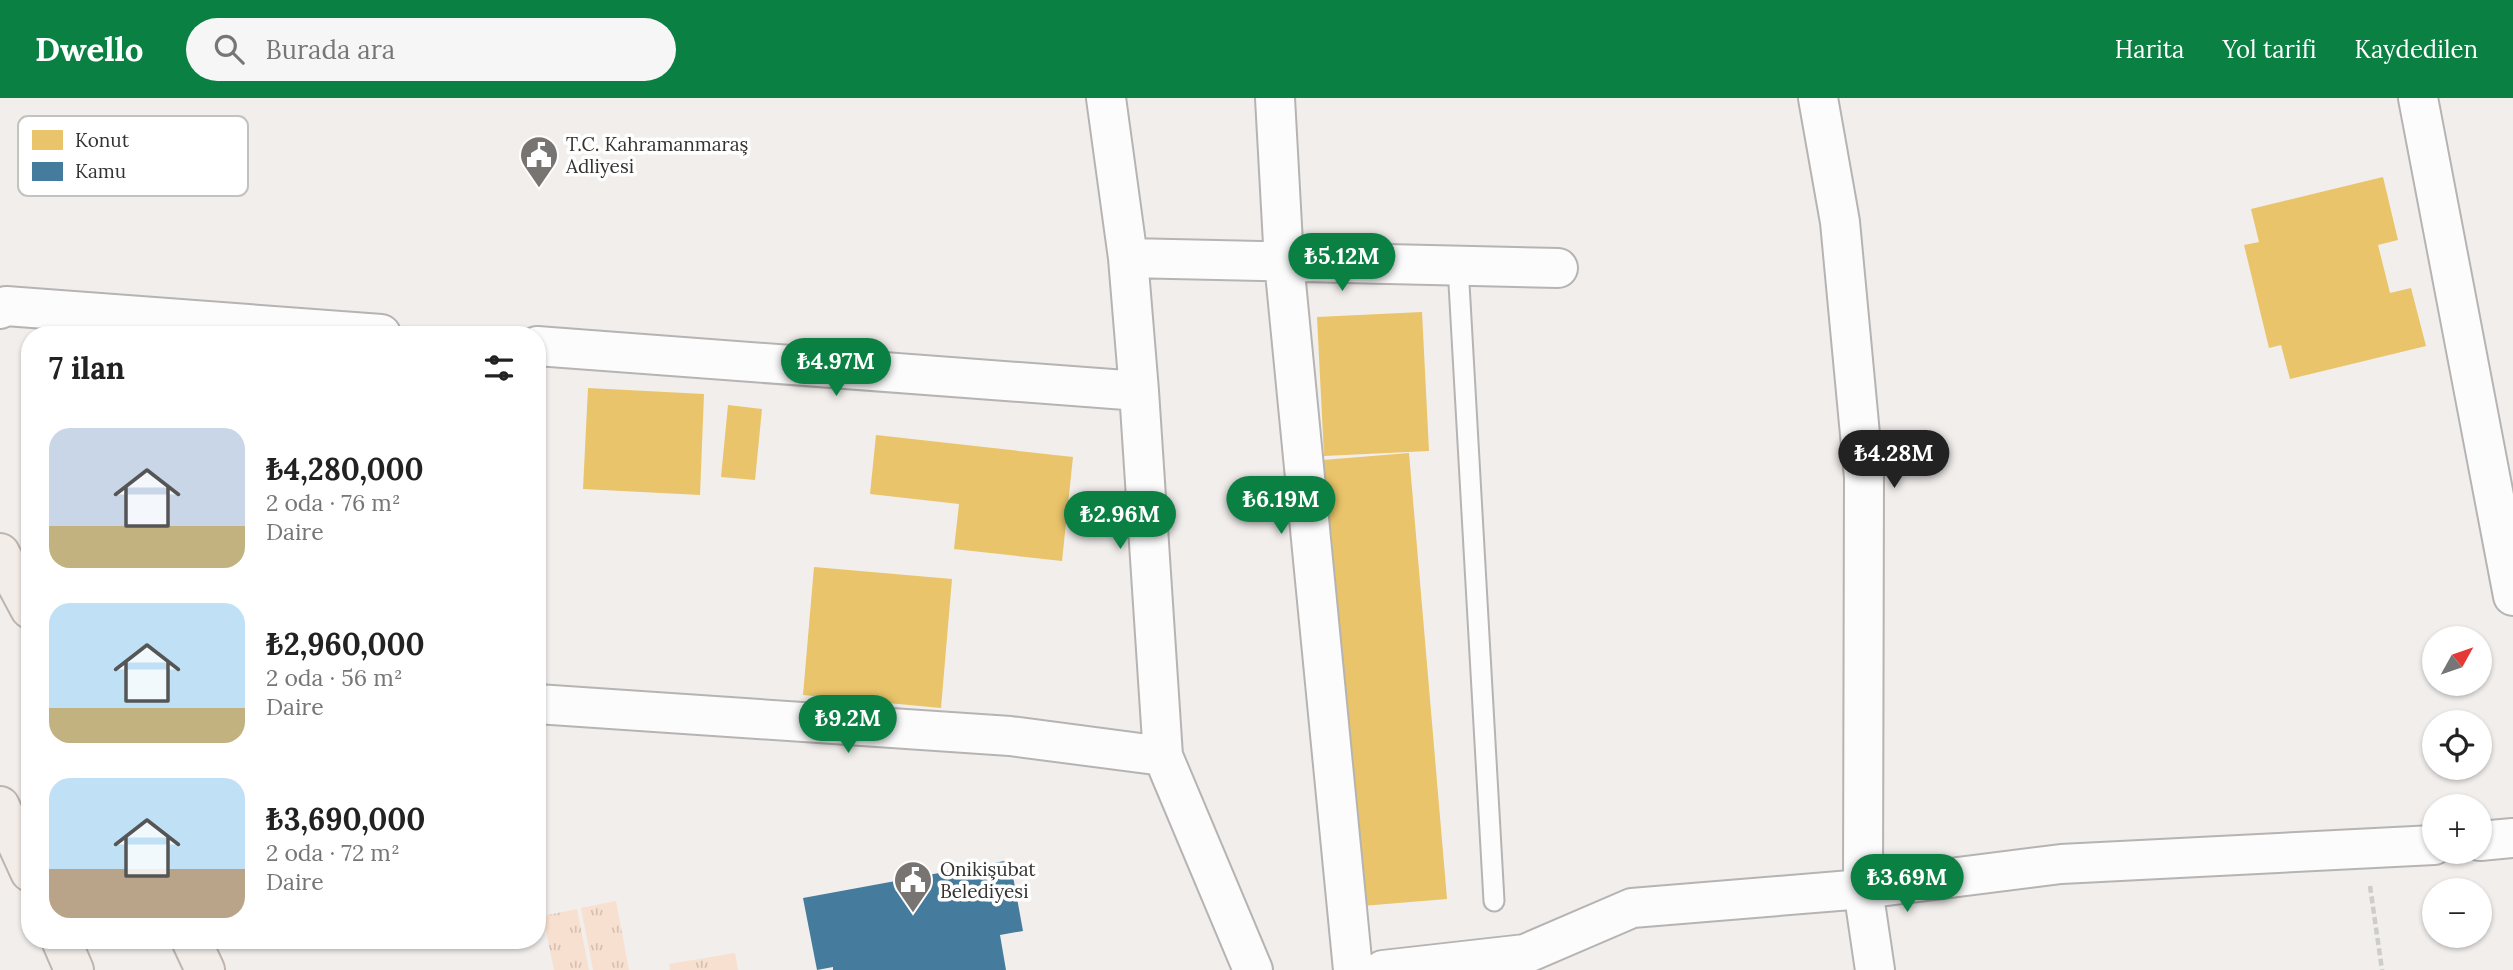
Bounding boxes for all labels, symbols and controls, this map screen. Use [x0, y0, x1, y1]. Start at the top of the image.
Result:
search box [186, 18, 676, 81]
text: Dwello [35, 28, 144, 70]
icon: search [210, 30, 248, 68]
text: Burada ara [266, 33, 395, 66]
text: Harita [2115, 34, 2184, 65]
text: Yol tarifi [2222, 34, 2317, 65]
text: Kaydedilen [2355, 34, 2478, 65]
legend [18, 116, 248, 196]
text: Konut [75, 128, 130, 152]
place label: T.C. Kahramanmaraş Adliyesi [565, 132, 749, 178]
public building icon: T.C. Kahramanmaraş Adliyesi [518, 134, 560, 189]
text: Kamu [75, 159, 126, 183]
pin: ₺5.12M [1285, 234, 1399, 293]
text: ₺5.12M [1304, 241, 1380, 270]
pin: ₺4.97M [779, 338, 893, 398]
text: ₺4.97M [797, 346, 875, 375]
text: 7 ilan [49, 349, 125, 387]
icon: filters [480, 349, 518, 387]
pin: ₺4.28M [1837, 430, 1951, 490]
text: ₺4.28M [1854, 438, 1934, 467]
text: ₺4,280,000 [266, 450, 424, 488]
icon: home [105, 456, 189, 540]
pin: ₺6.19M [1224, 476, 1338, 536]
text: ₺6.19M [1242, 484, 1320, 513]
text: 2 oda · 76 m² [266, 488, 401, 517]
pin: ₺2.96M [1063, 491, 1177, 551]
text: ₺2.96M [1080, 499, 1160, 528]
text: Daire [266, 517, 324, 546]
text: ₺2,960,000 [266, 625, 425, 663]
north arrow [2422, 626, 2492, 696]
map controls [2422, 626, 2492, 948]
icon: home [105, 631, 189, 715]
text: 2 oda · 56 m² [266, 663, 403, 692]
text: Daire [266, 692, 324, 721]
pin: ₺9.2M [799, 696, 897, 755]
text: ₺9.2M [815, 703, 881, 732]
button: locate [2422, 710, 2492, 780]
button: + [2422, 794, 2492, 864]
text: ₺3,690,000 [266, 800, 425, 838]
icon: home [105, 806, 189, 890]
text: 2 oda · 72 m² [266, 838, 400, 867]
pin: ₺3.69M [1850, 854, 1964, 914]
place label: Onikişubat Belediyesi [940, 857, 1036, 903]
public building icon: Onikişubat Belediyesi [892, 859, 934, 914]
text: ₺3.69M [1867, 862, 1947, 891]
text: Daire [266, 867, 324, 896]
button: − [2422, 878, 2492, 948]

